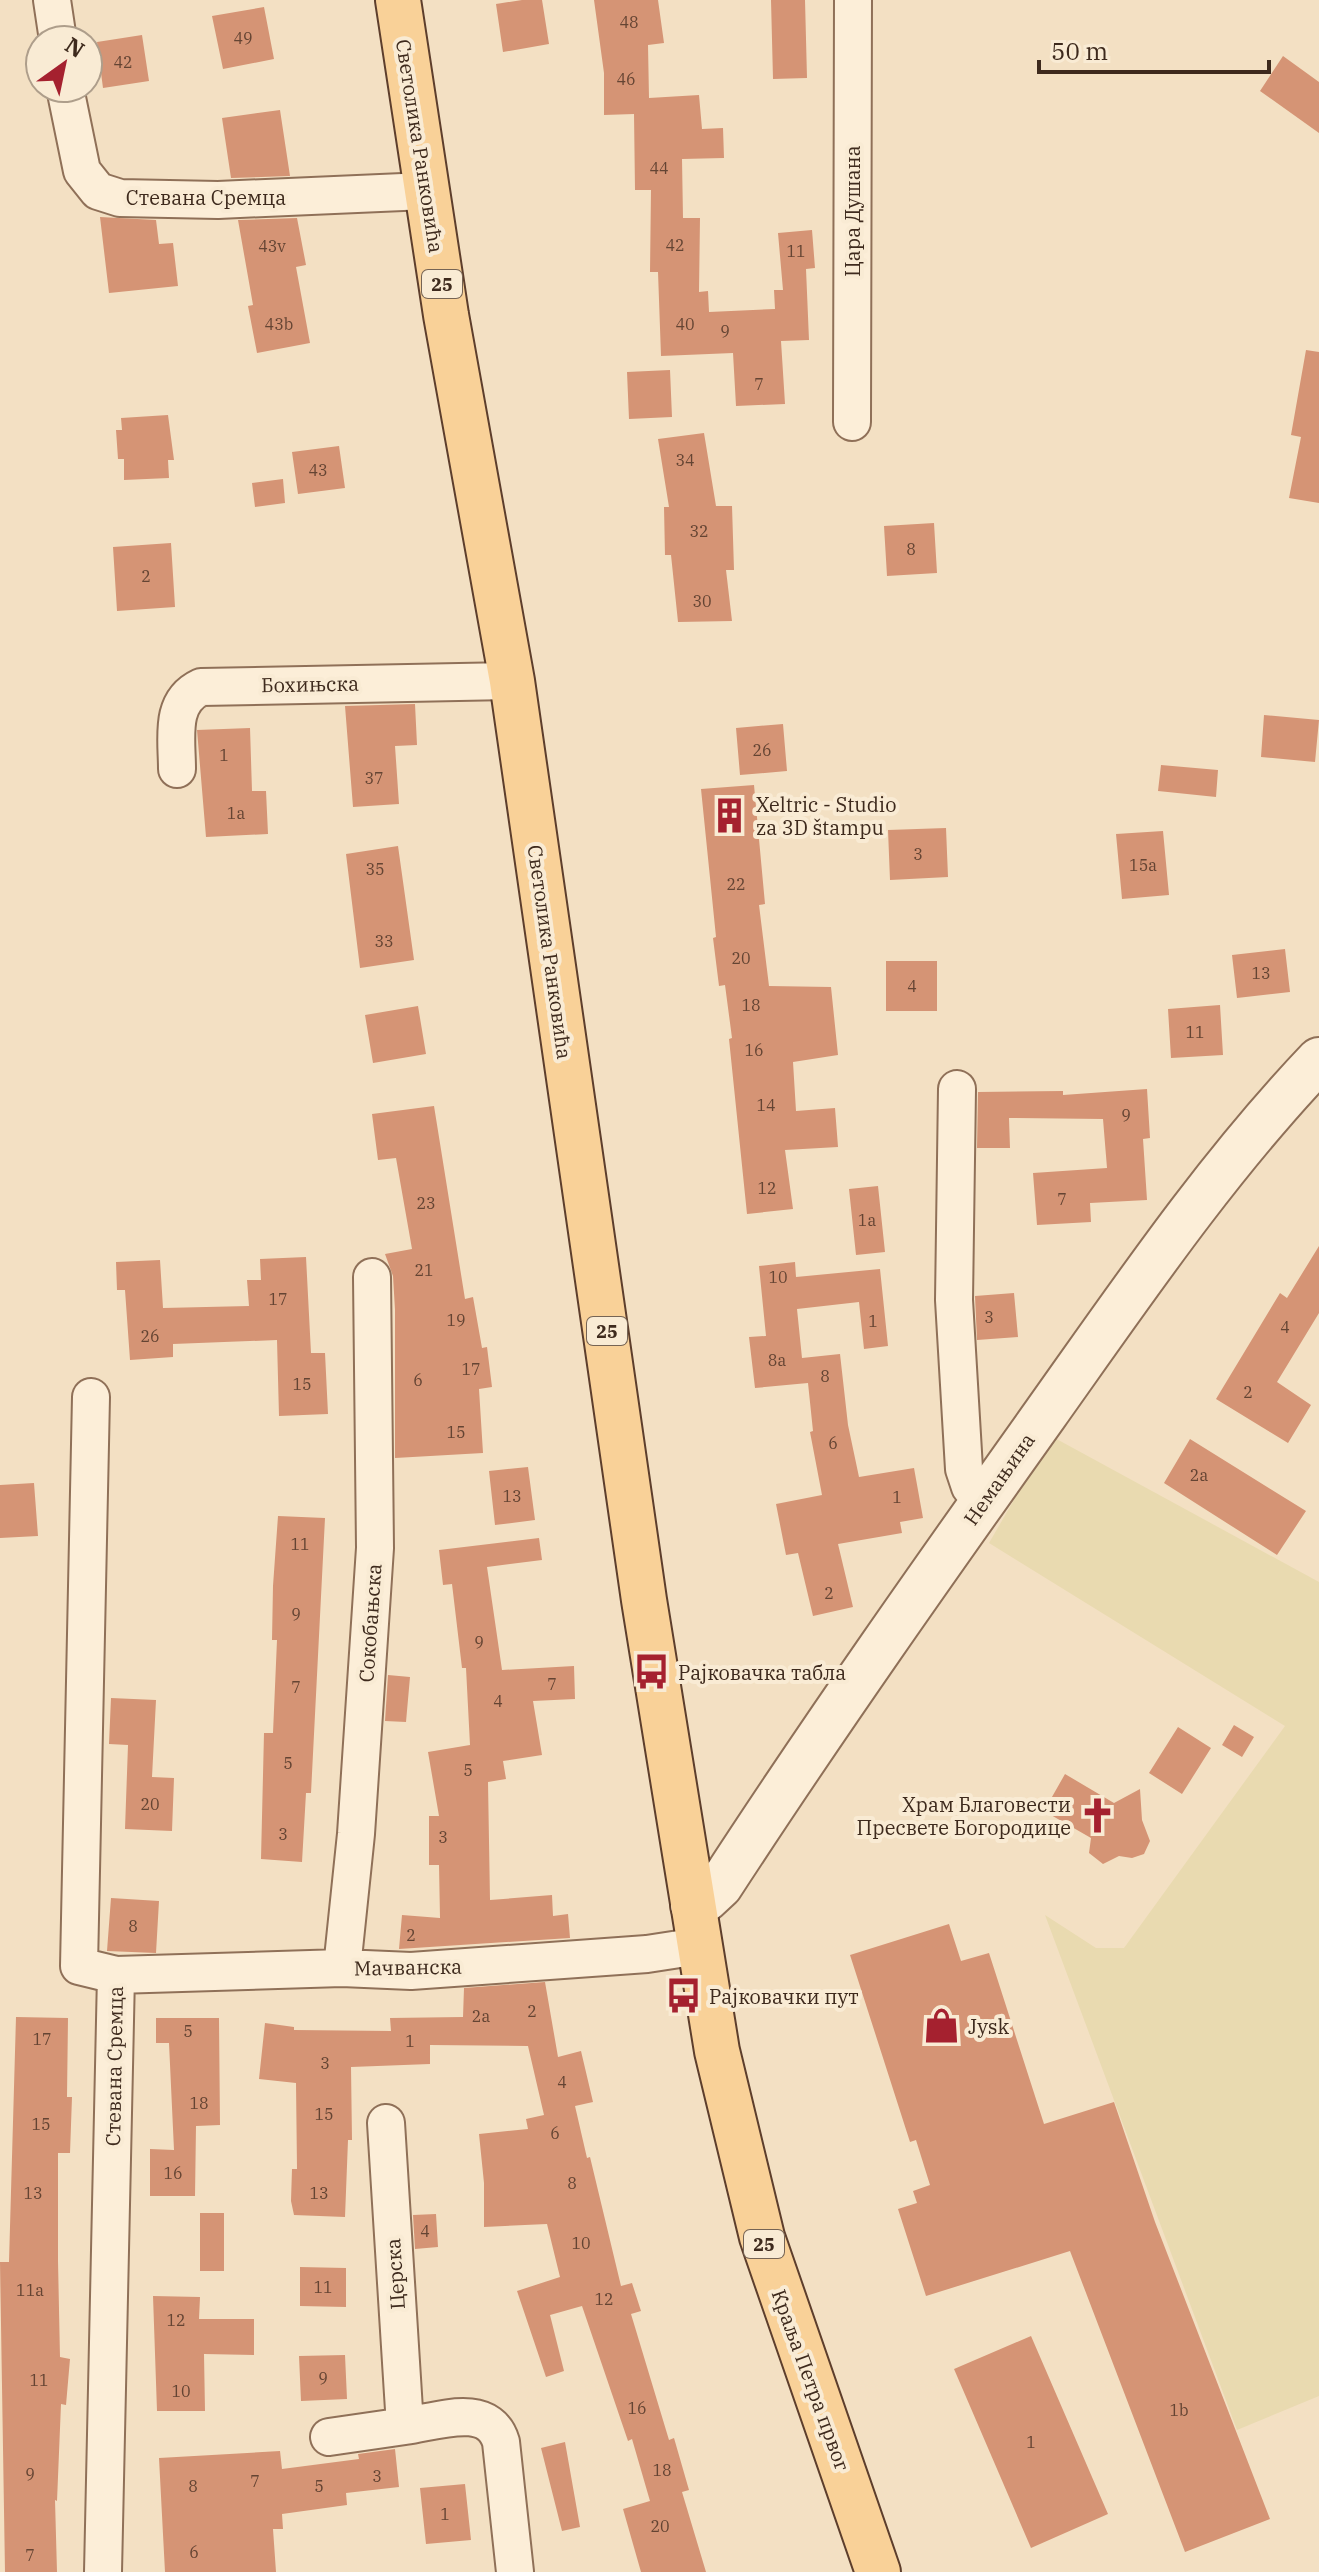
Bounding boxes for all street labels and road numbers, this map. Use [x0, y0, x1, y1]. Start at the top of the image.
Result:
street label: Светолика Ранковића [390, 37, 450, 255]
street label: Цара Душана [839, 145, 866, 277]
street label: Стевана Сремца [126, 184, 286, 211]
road number: 25 [422, 270, 462, 298]
street label: Бохињска [261, 670, 359, 698]
street label: Светолика Ранковића [522, 843, 578, 1061]
road number: 25 [587, 1317, 627, 1345]
street label: Немањина [957, 1427, 1041, 1531]
street label: Сокобањска [352, 1563, 388, 1683]
street label: Мачванска [354, 1953, 462, 1981]
street label: Стевана Сремца [99, 1986, 129, 2146]
road number: 25 [744, 2230, 784, 2258]
street label: Церска [379, 2237, 411, 2310]
street label: Краља Петра првог [766, 2285, 857, 2475]

